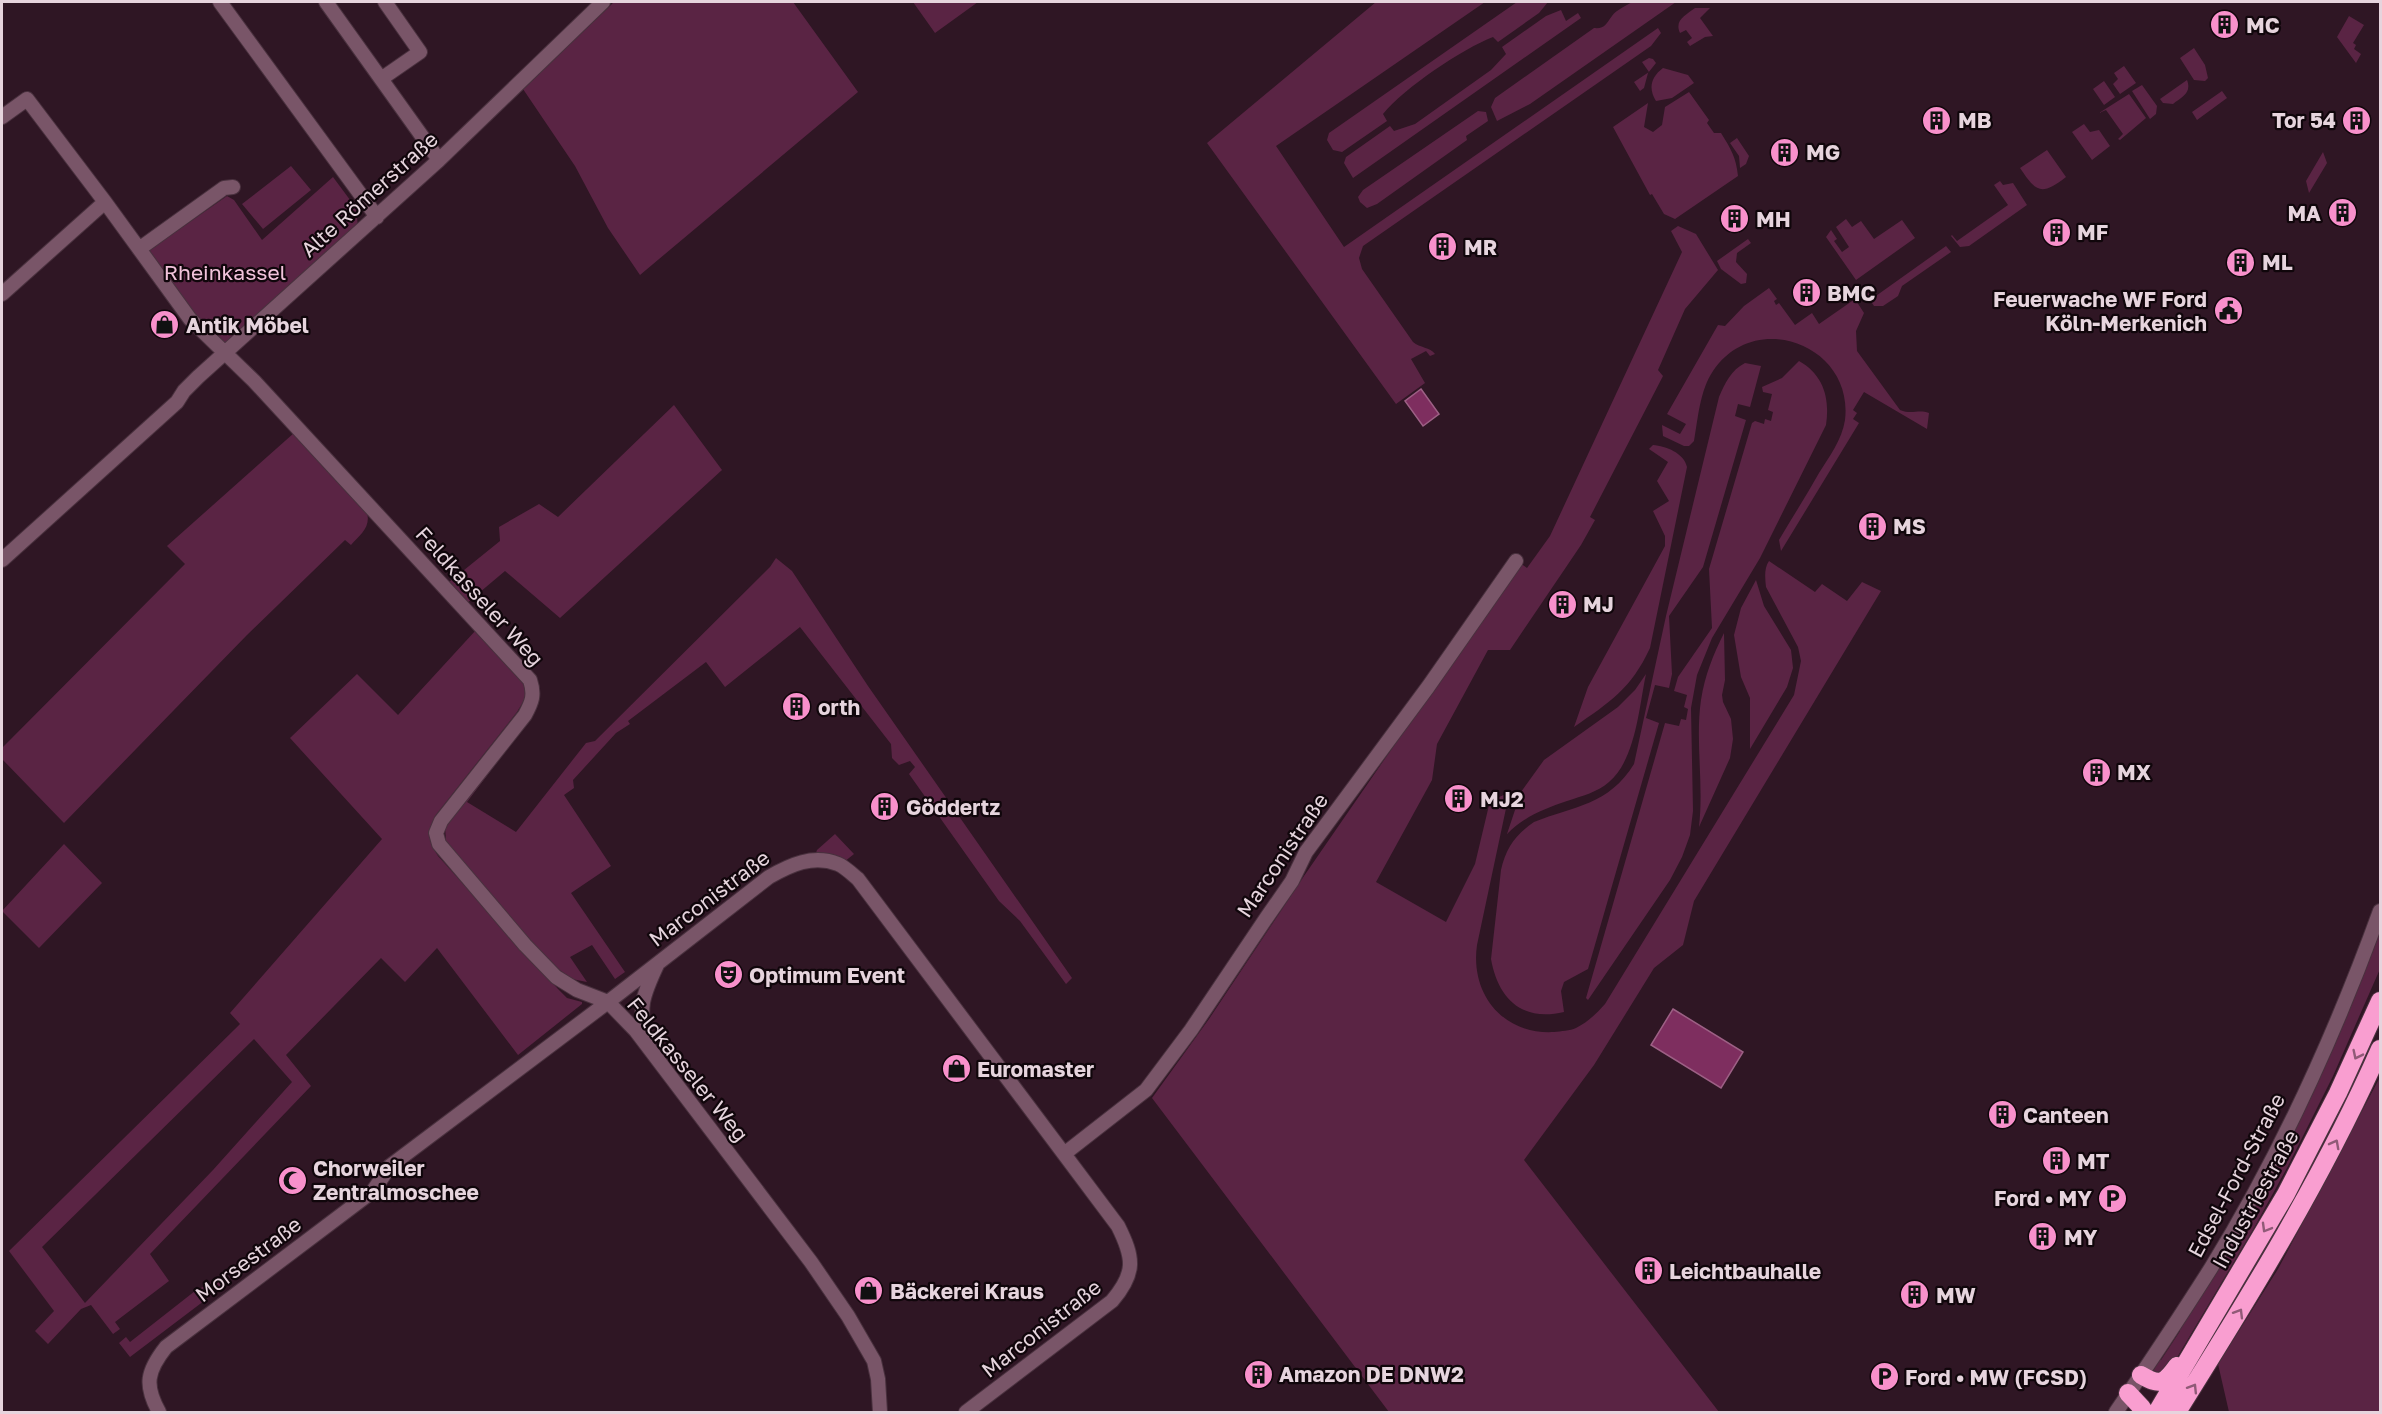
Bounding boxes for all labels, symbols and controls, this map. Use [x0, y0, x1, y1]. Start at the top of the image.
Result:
building icon: MC [2209, 9, 2241, 41]
place label: MC [2246, 12, 2280, 38]
building icon: MB [1921, 104, 1953, 136]
building icon: Tor 54 [2341, 104, 2373, 136]
place label: MB [1958, 107, 1992, 133]
place label: Tor 54 [2272, 107, 2336, 133]
street label: Alte Römerstraße [295, 126, 443, 262]
building icon: MG [1769, 136, 1801, 168]
place label: MG [1806, 139, 1840, 165]
building icon: MA [2326, 197, 2358, 229]
place label: MA [2287, 200, 2321, 226]
building icon: MH [1719, 203, 1751, 235]
place label: MH [1756, 206, 1791, 232]
building icon: MF [2040, 216, 2072, 248]
place label: MF [2077, 219, 2108, 245]
building icon: MR [1427, 231, 1459, 263]
place label: MR [1464, 234, 1497, 260]
building icon: ML [2225, 246, 2257, 278]
place label: ML [2262, 249, 2293, 275]
park label: Rheinkassel [164, 259, 286, 285]
building icon: BMC [1790, 277, 1822, 309]
place label: BMC [1827, 280, 1875, 306]
place label: Feuerwache WF Ford Köln-Merkenich [1993, 286, 2207, 336]
public building icon: Feuerwache WF Ford Köln-Merkenich [2212, 295, 2244, 327]
shop icon: Antik Möbel [149, 309, 181, 341]
place label: Antik Möbel [186, 312, 309, 338]
building icon: MS [1856, 510, 1888, 542]
place label: MS [1893, 513, 1926, 539]
street label: Feldkasseler Weg [411, 521, 549, 671]
building icon: MJ [1546, 588, 1578, 620]
place label: MJ [1583, 591, 1614, 617]
building icon: orth [781, 691, 813, 723]
place label: orth [818, 694, 860, 720]
building icon: MX [2080, 756, 2112, 788]
place label: MX [2117, 759, 2151, 785]
building icon: MJ2 [1443, 783, 1475, 815]
place label: MJ2 [1480, 786, 1524, 812]
street label: Marconistraße [1231, 788, 1333, 922]
building icon: Göddertz [869, 791, 901, 823]
place label: Göddertz [906, 794, 1001, 820]
street label: Marconistraße [644, 844, 774, 952]
theatre icon: Optimum Event [712, 959, 744, 991]
place label: Optimum Event [749, 962, 905, 988]
street label: Feldkasseler Weg [622, 991, 754, 1147]
one-way arrow [2352, 1048, 2364, 1059]
shop icon: Euromaster [940, 1053, 972, 1085]
place label: Euromaster [977, 1056, 1094, 1082]
street label: Edsel-Ford-Straße [2182, 1089, 2290, 1261]
building icon: Canteen [1986, 1099, 2018, 1131]
place label: Canteen [2023, 1102, 2109, 1128]
street label: Industriestraße [2206, 1125, 2304, 1273]
one-way arrow [2328, 1140, 2339, 1150]
building icon: MT [2040, 1145, 2072, 1177]
place label: MT [2077, 1148, 2110, 1174]
place label: Chorweiler Zentralmoschee [313, 1155, 479, 1205]
mosque icon: Chorweiler Zentralmoschee [276, 1164, 308, 1196]
parking icon: Ford • MY [2097, 1182, 2129, 1214]
place label: Ford • MY [1994, 1185, 2092, 1211]
street label: Morsestraße [190, 1211, 306, 1307]
building icon: MY [2027, 1221, 2059, 1253]
one-way arrow [2262, 1221, 2274, 1232]
place label: MY [2064, 1224, 2098, 1250]
building icon: Leichtbauhalle [1632, 1255, 1664, 1287]
place label: Leichtbauhalle [1669, 1258, 1821, 1284]
street label: Marconistraße [976, 1273, 1106, 1383]
shop icon: Bäckerei Kraus [853, 1275, 885, 1307]
place label: Bäckerei Kraus [890, 1278, 1044, 1304]
building icon: MW [1899, 1279, 1931, 1311]
place label: MW [1936, 1282, 1976, 1308]
one-way arrow [2231, 1309, 2243, 1319]
building icon: Amazon DE DNW2 [1242, 1358, 1274, 1390]
place label: Amazon DE DNW2 [1279, 1361, 1464, 1387]
parking icon: Ford • MW (FCSD) [1868, 1361, 1900, 1393]
place label: Ford • MW (FCSD) [1905, 1364, 2087, 1390]
one-way arrow [2185, 1384, 2197, 1394]

